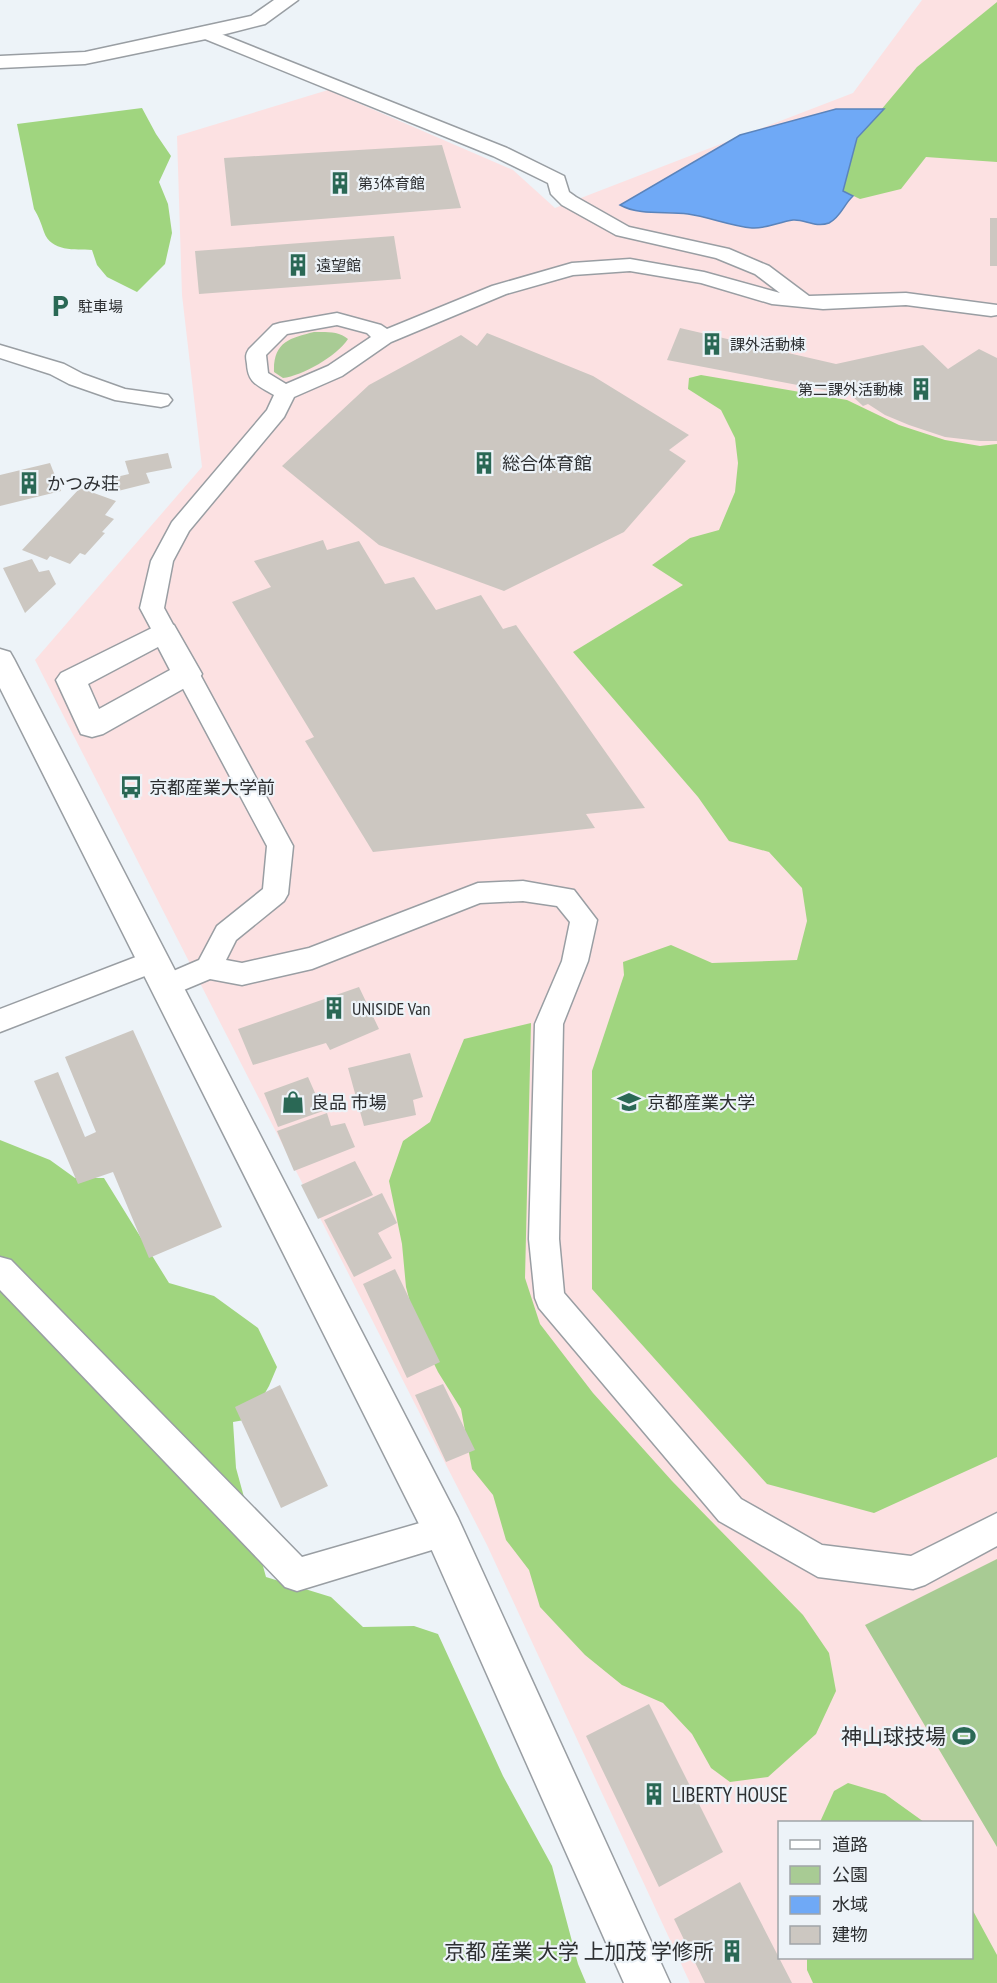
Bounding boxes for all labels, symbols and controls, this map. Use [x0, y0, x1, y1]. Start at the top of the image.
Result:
building icon: 第3体育館 [327, 170, 353, 196]
place label: 第3体育館 [358, 174, 425, 193]
building icon: 遠望館 [285, 252, 311, 278]
place label: 遠望館 [316, 256, 361, 275]
parking icon: 駐車場 [47, 293, 73, 319]
place label: 駐車場 [78, 297, 123, 316]
building icon: 課外活動棟 [699, 331, 725, 357]
place label: 課外活動棟 [730, 335, 805, 354]
building icon: 第二課外活動棟 [908, 376, 934, 402]
place label: 第二課外活動棟 [798, 380, 903, 399]
building icon: 総合体育館 [471, 450, 497, 476]
place label: 総合体育館 [502, 452, 592, 475]
building icon: かつみ荘 [16, 470, 42, 496]
place label: かつみ荘 [47, 472, 119, 495]
bus stop icon: 京都産業大学前 [118, 774, 144, 800]
place label: 京都産業大学前 [149, 776, 275, 799]
building icon: UNISIDE Van [321, 995, 347, 1021]
place label: UNISIDE Van [352, 997, 430, 1020]
shop icon: 良品 市場 [280, 1089, 306, 1115]
school or university icon: 京都産業大学 [616, 1089, 642, 1115]
place label: 良品 市場 [311, 1091, 387, 1114]
place label: 京都産業大学 [647, 1091, 755, 1114]
place label: 神山球技場 [841, 1723, 946, 1750]
sports icon: 神山球技場 [951, 1723, 977, 1749]
building icon: LIBERTY HOUSE [641, 1781, 667, 1807]
place label: LIBERTY HOUSE [672, 1781, 788, 1808]
legend [778, 1821, 973, 1959]
text: 道路 [832, 1833, 868, 1856]
text: 公園 [832, 1863, 868, 1886]
text: 水域 [832, 1893, 868, 1916]
text: 建物 [832, 1923, 868, 1946]
place label: 京都 産業 大学 上加茂 学修所 [444, 1938, 714, 1965]
building icon: 京都 産業 大学 上加茂 学修所 [719, 1938, 745, 1964]

